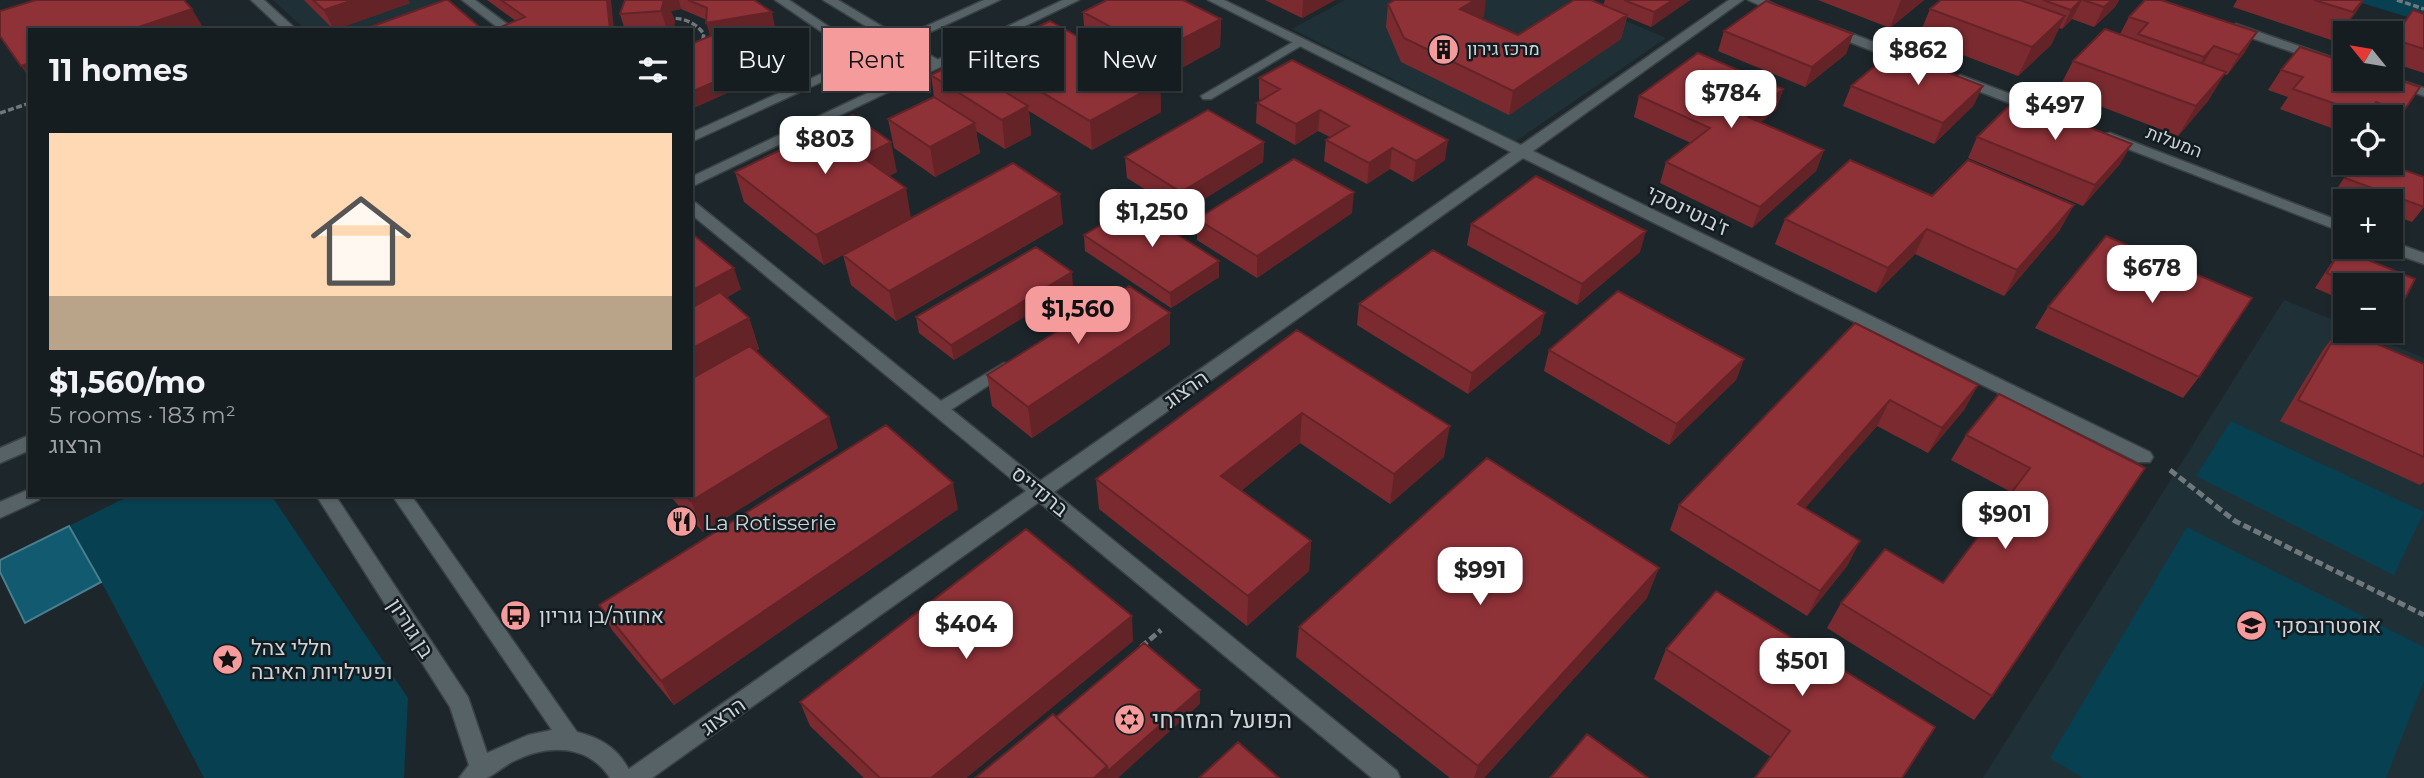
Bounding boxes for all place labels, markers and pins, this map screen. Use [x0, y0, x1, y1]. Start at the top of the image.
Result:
pin: $862 [1877, 28, 1959, 87]
building icon: מרכז גירון [1427, 32, 1461, 66]
place label: מרכז גירון [1467, 38, 1540, 60]
pin: $784 [1690, 71, 1772, 130]
pin: $497 [2014, 82, 2096, 142]
pin: $803 [784, 116, 866, 176]
pin: $1,250 [1095, 190, 1209, 249]
pin: $678 [2111, 246, 2193, 305]
pin: $1,560 [1021, 286, 1135, 346]
pin: $901 [1964, 491, 2046, 551]
restaurant icon: La Rotisserie [664, 505, 698, 539]
place label: La Rotisserie [704, 510, 837, 535]
pin: $991 [1439, 548, 1521, 607]
bus stop icon: אחוזה/בן גוריון [499, 598, 533, 632]
pin: $404 [925, 602, 1007, 661]
place label: אחוזה/בן גוריון [539, 603, 664, 628]
school or university icon: אוסטרובסקי [2235, 608, 2269, 642]
place label: אוסטרובסקי [2275, 613, 2381, 638]
place label: חללי צהל ופעילויות האיבה [251, 635, 393, 684]
pin: $501 [1761, 638, 1843, 698]
place icon: חללי צהל ופעילויות האיבה [211, 642, 245, 676]
synagogue icon: הפועל המזרחי [1112, 702, 1146, 736]
place label: הפועל המזרחי [1152, 705, 1292, 734]

